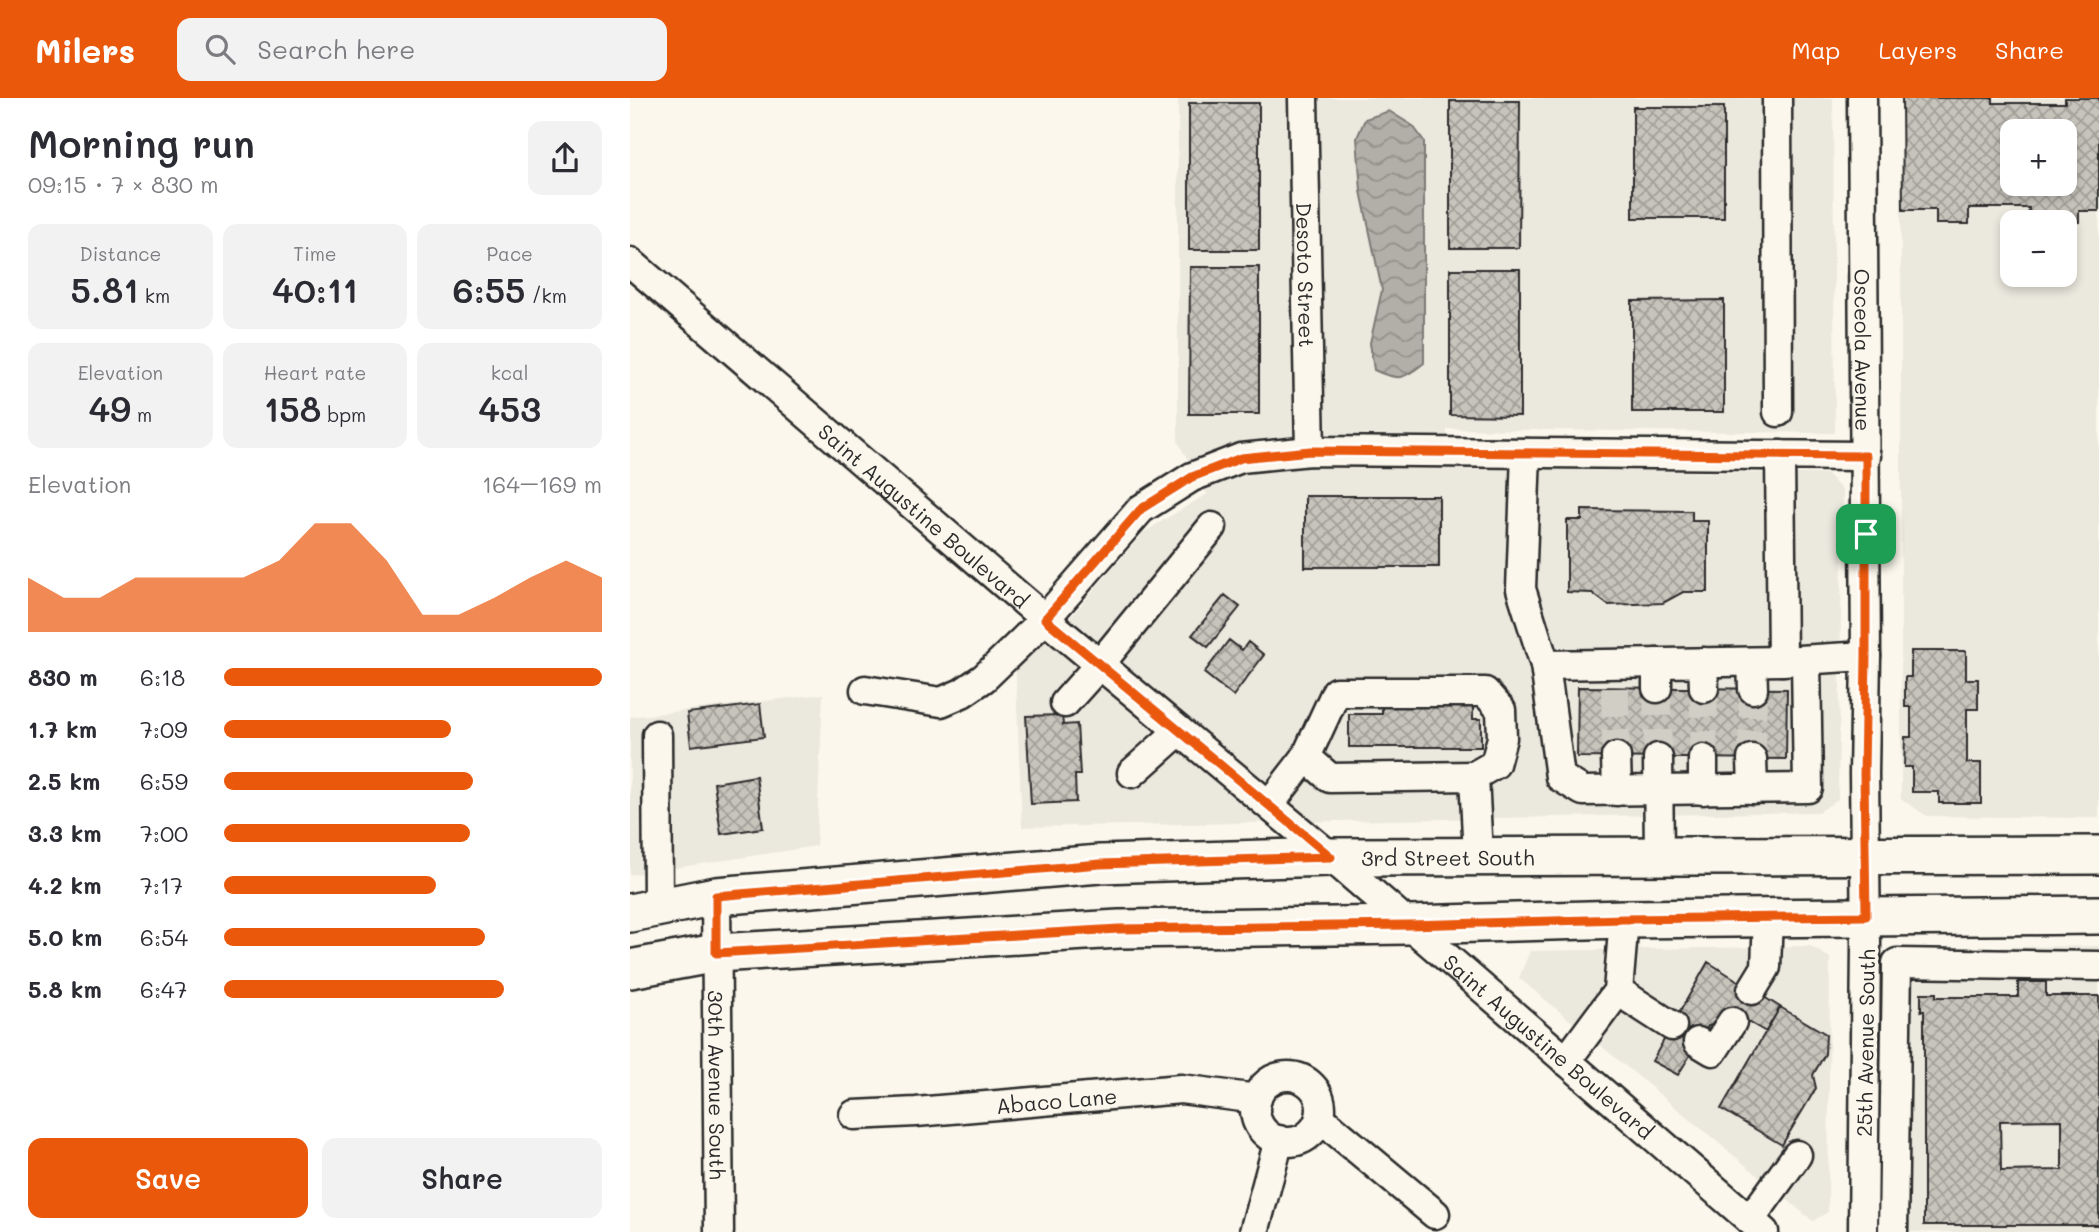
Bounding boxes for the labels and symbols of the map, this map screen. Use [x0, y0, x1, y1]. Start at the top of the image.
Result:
street label: Desoto Street [1292, 202, 1321, 348]
street label: Osceola Avenue [1850, 269, 1878, 431]
street label: Saint Augustine Boulevard [813, 417, 1035, 613]
pin [1836, 504, 1896, 564]
street label: 3rd Street South [1361, 843, 1535, 870]
street label: Saint Augustine Boulevard [1438, 947, 1660, 1144]
street label: 25th Avenue South [1850, 949, 1880, 1137]
street label: 30th Avenue South [703, 990, 732, 1180]
street label: Abaco Lane [995, 1081, 1118, 1119]

